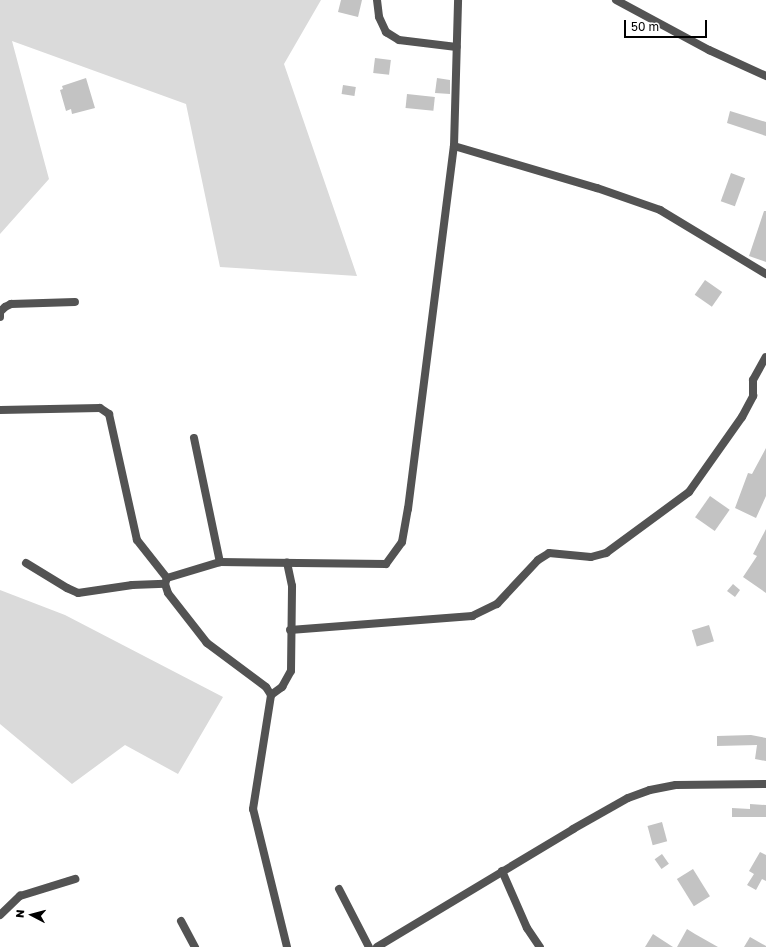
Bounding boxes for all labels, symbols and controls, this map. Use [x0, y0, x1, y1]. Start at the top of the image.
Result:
scale bar [626, 12, 709, 38]
text: 50 m [631, 19, 659, 34]
north arrow [12, 895, 52, 935]
text: N [13, 909, 26, 919]

